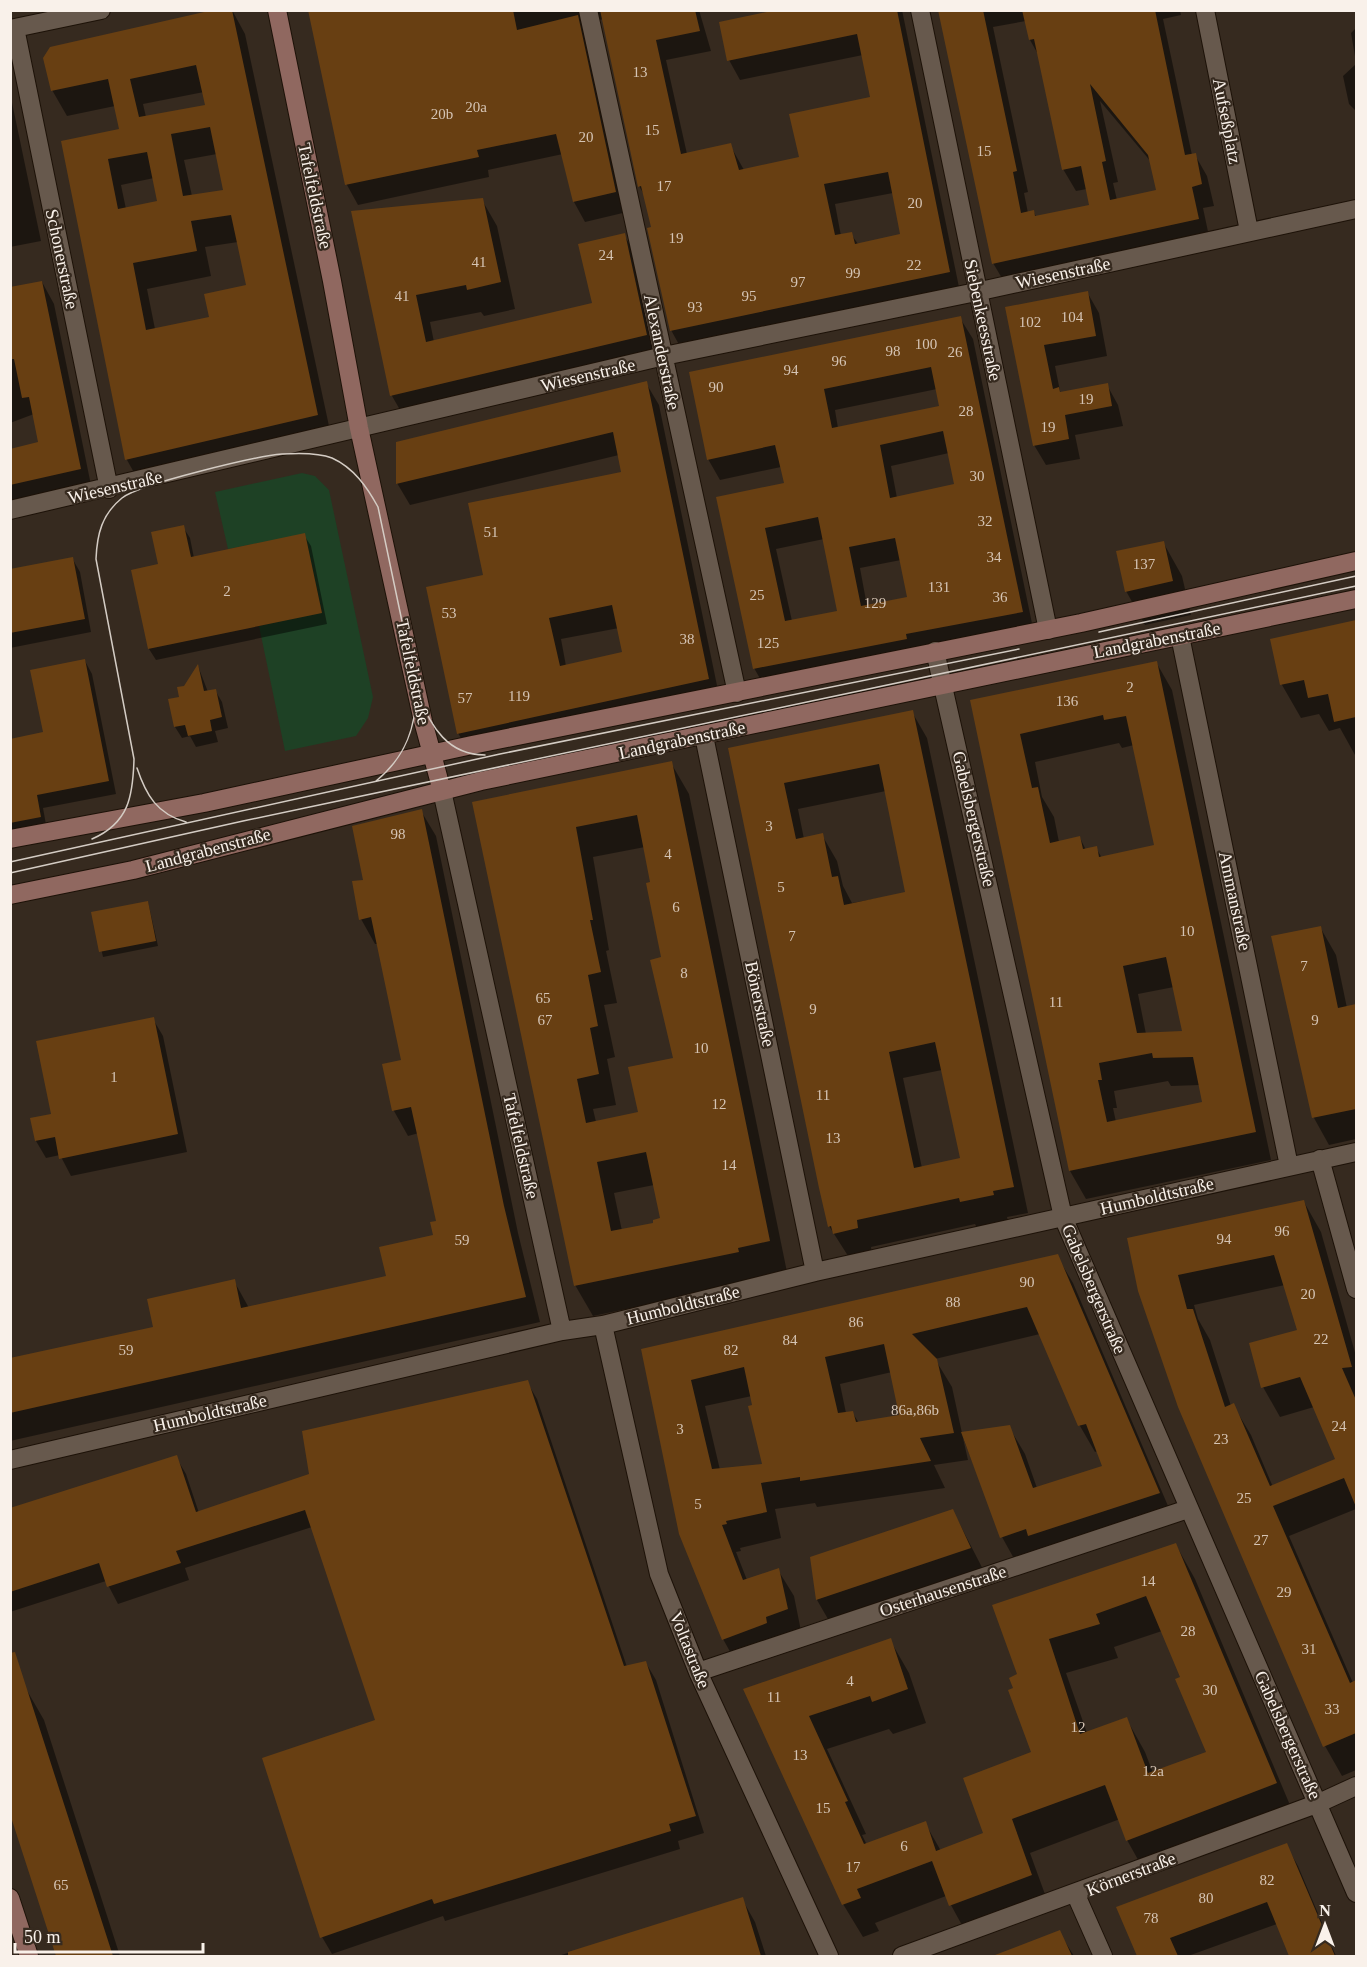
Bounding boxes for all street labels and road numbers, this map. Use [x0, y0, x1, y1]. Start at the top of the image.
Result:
street label: Aufseßplatz [1209, 76, 1245, 166]
street label: Tafelfeldstraße [294, 141, 336, 251]
street label: Schonerstraße [42, 207, 82, 311]
street label: Wiesenstraße [1014, 253, 1112, 293]
street label: Siebenkeesstraße [960, 257, 1006, 383]
street label: Alexanderstraße [640, 292, 684, 412]
street label: Wiesenstraße [539, 354, 637, 396]
street label: Wiesenstraße [66, 466, 164, 508]
street label: Tafelfeldstraße [392, 617, 434, 727]
street label: Landgrabenstraße [1092, 618, 1222, 662]
street label: Landgrabenstraße [617, 717, 747, 763]
street label: Gabelsbergerstraße [949, 749, 999, 889]
street label: Landgrabenstraße [143, 824, 273, 876]
street label: Ammanstraße [1215, 850, 1255, 952]
street label: Bönerstraße [741, 959, 779, 1049]
street label: Tafelfeldstraße [499, 1091, 543, 1201]
street label: Humboldtstraße [1098, 1173, 1216, 1219]
street label: Gabelsbergerstraße [1058, 1221, 1130, 1357]
street label: Humboldtstraße [624, 1281, 742, 1329]
street label: Humboldtstraße [151, 1390, 269, 1436]
street label: Osterhausenstraße [877, 1561, 1009, 1621]
street label: Voltastraße [666, 1609, 714, 1691]
street label: Gabelsbergerstraße [1251, 1668, 1325, 1802]
street label: Körnerstraße [1084, 1848, 1178, 1900]

